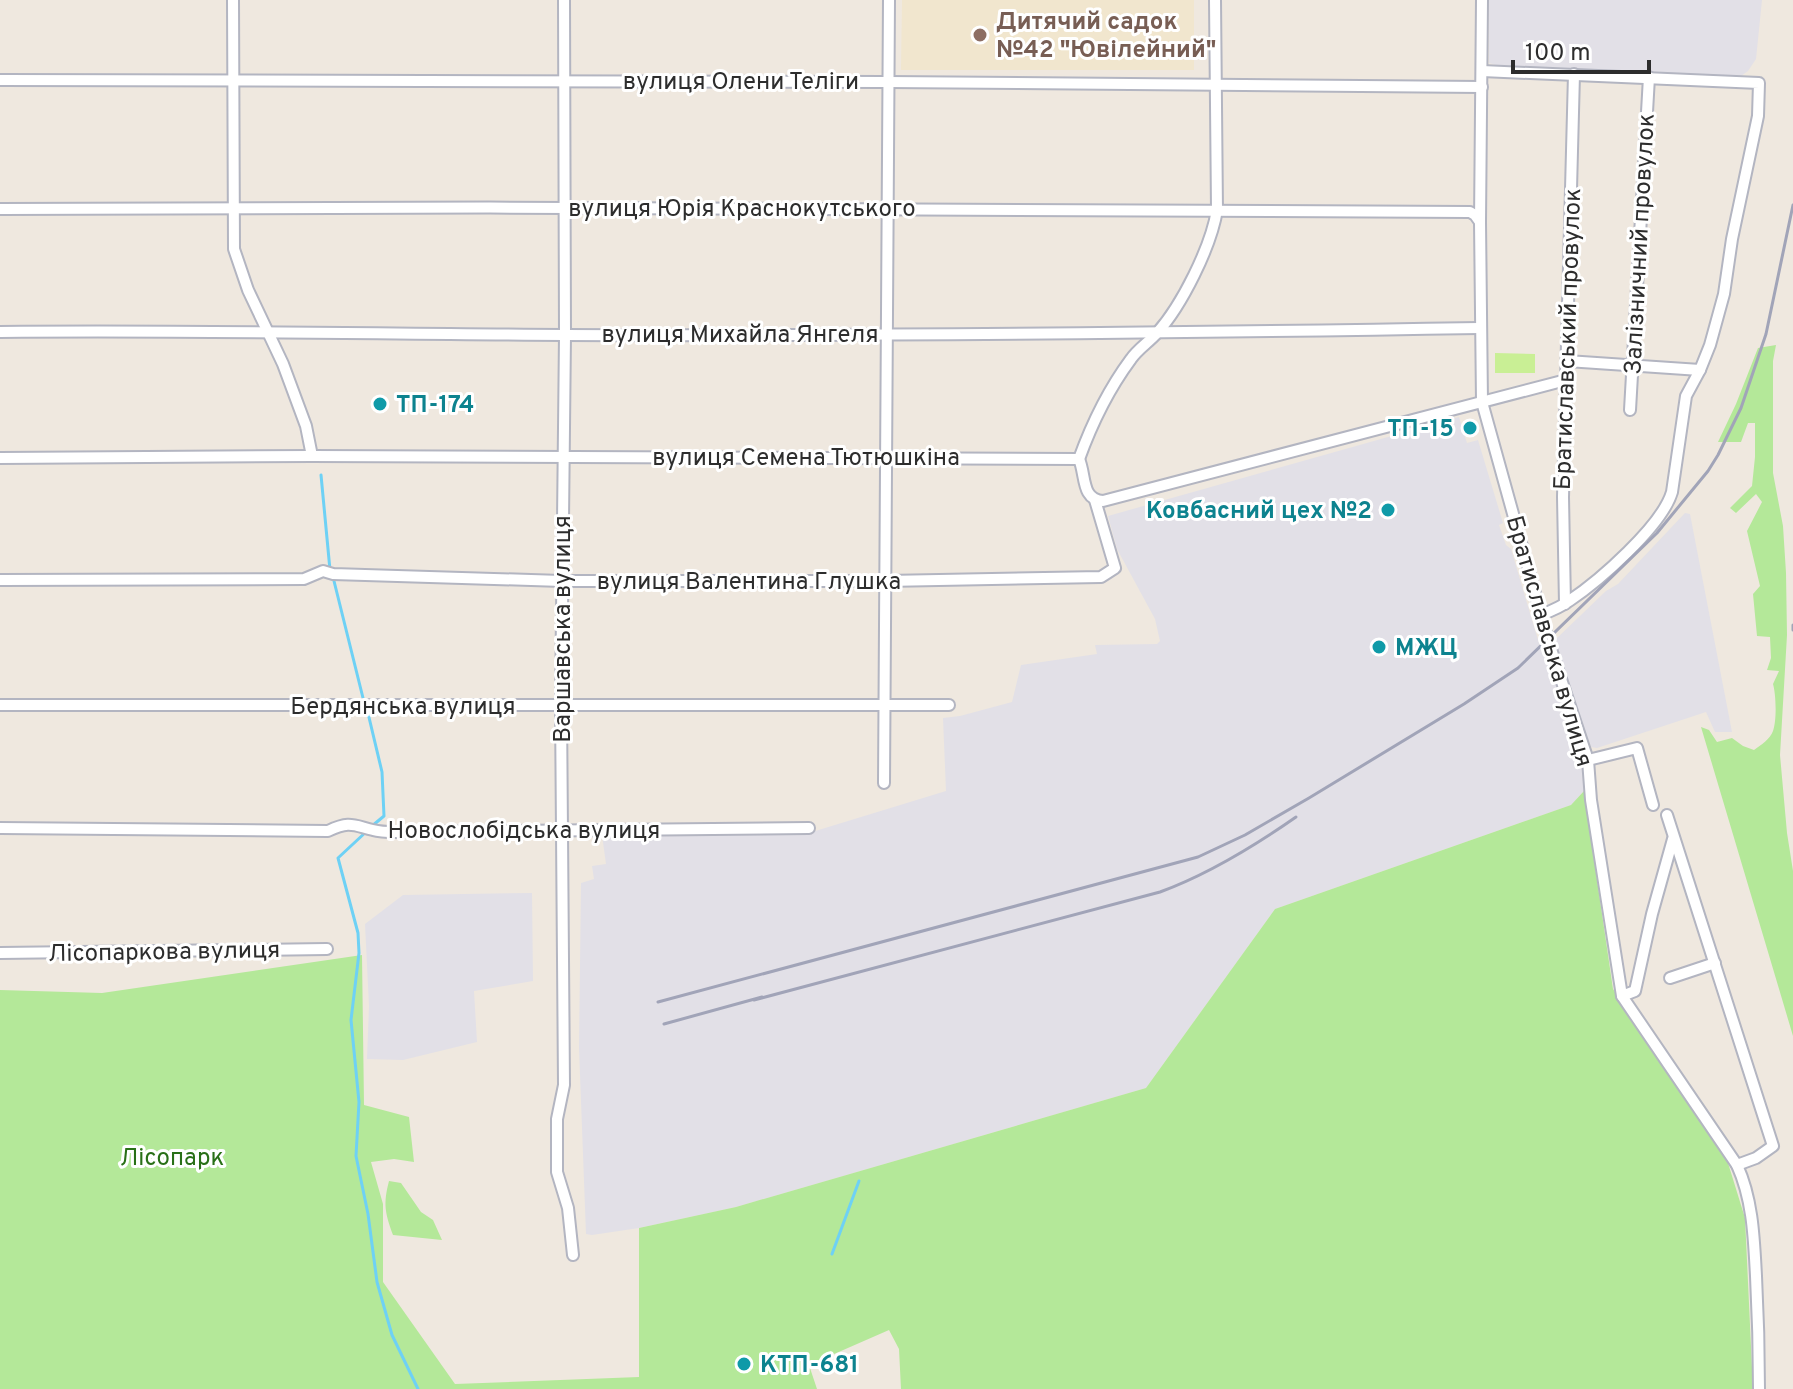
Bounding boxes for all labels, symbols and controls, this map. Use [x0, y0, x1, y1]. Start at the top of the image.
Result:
place label: Дитячий садок №42 "Ювілейний" [996, 8, 1216, 66]
scale bar [1513, 24, 1649, 74]
marker: Дитячий садок №42 "Ювілейний" [971, 26, 989, 44]
text: 100 m [1525, 39, 1591, 69]
street label: вулиця Олени Теліги [623, 68, 859, 98]
street label: Залізничний провулок [1619, 113, 1663, 375]
street label: Братиславський провулок [1549, 188, 1589, 491]
street label: вулиця Юрія Краснокутського [568, 195, 916, 225]
street label: вулиця Михайла Янгеля [601, 321, 879, 351]
place label: ТП-174 [396, 391, 474, 421]
marker: ТП-174 [371, 395, 389, 413]
place label: ТП-15 [1387, 415, 1454, 445]
marker: ТП-15 [1461, 419, 1479, 437]
street label: вулиця Семена Тютюшкіна [652, 444, 960, 474]
place label: Ковбасний цех №2 [1146, 497, 1372, 527]
marker: Ковбасний цех №2 [1379, 501, 1397, 519]
street label: Братиславська вулиця [1498, 512, 1598, 771]
street label: Варшавська вулиця [549, 515, 579, 743]
street label: вулиця Валентина Глушка [597, 568, 901, 598]
place label: МЖЦ [1395, 634, 1457, 664]
marker: МЖЦ [1370, 638, 1388, 656]
street label: Бердянська вулиця [290, 693, 516, 723]
street label: Новослобідська вулиця [388, 817, 660, 847]
street label: Лісопаркова вулиця [48, 936, 280, 970]
park label: Лісопарк [120, 1144, 224, 1174]
place label: КТП-681 [760, 1351, 859, 1381]
marker: КТП-681 [735, 1355, 753, 1373]

